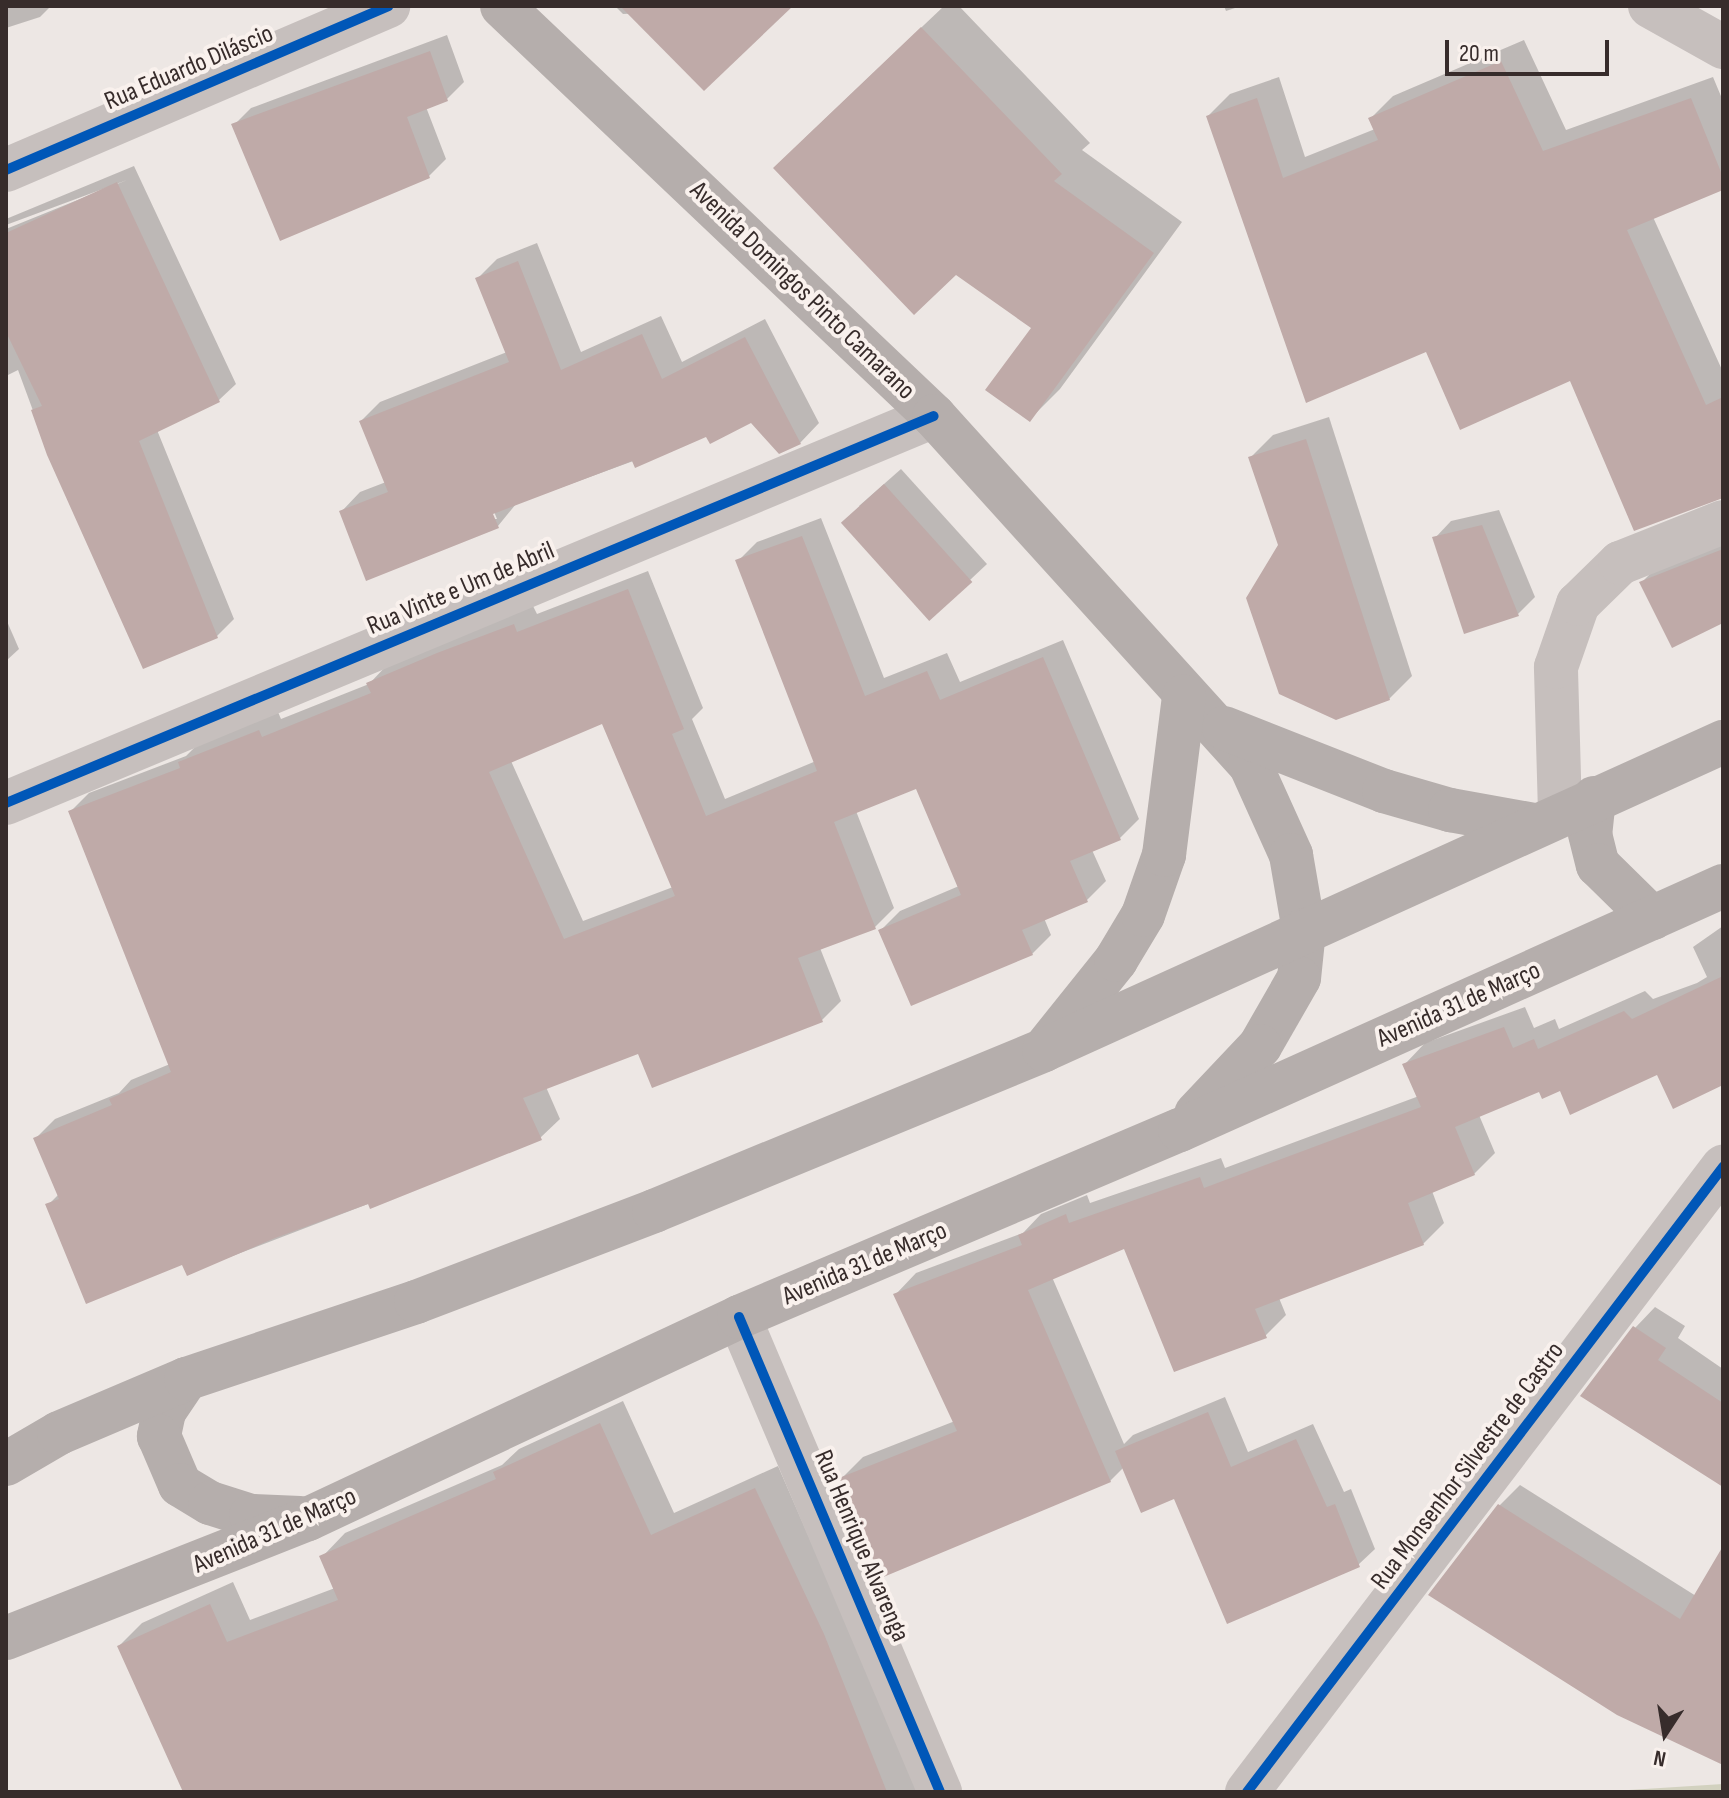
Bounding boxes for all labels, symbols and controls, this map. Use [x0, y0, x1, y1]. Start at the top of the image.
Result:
street label: Rua Eduardo Diláscio [100, 18, 278, 118]
scale bar [1449, 24, 1613, 74]
text: 20 m [1459, 39, 1499, 68]
street label: Avenida Domingos Pinto Camarano [683, 175, 921, 407]
street label: Rua Vinte e Um de Abril [363, 536, 559, 642]
street label: Avenida 31 de Março [1373, 955, 1545, 1055]
street label: Avenida 31 de Março [778, 1215, 952, 1313]
street label: Rua Monsenhor Silvestre de Castro [1365, 1336, 1571, 1596]
street label: Rua Henrique Alvarenga [807, 1446, 915, 1646]
street label: Avenida 31 de Março [189, 1481, 361, 1581]
north arrow [1625, 1694, 1705, 1774]
text: N [1651, 1744, 1668, 1772]

